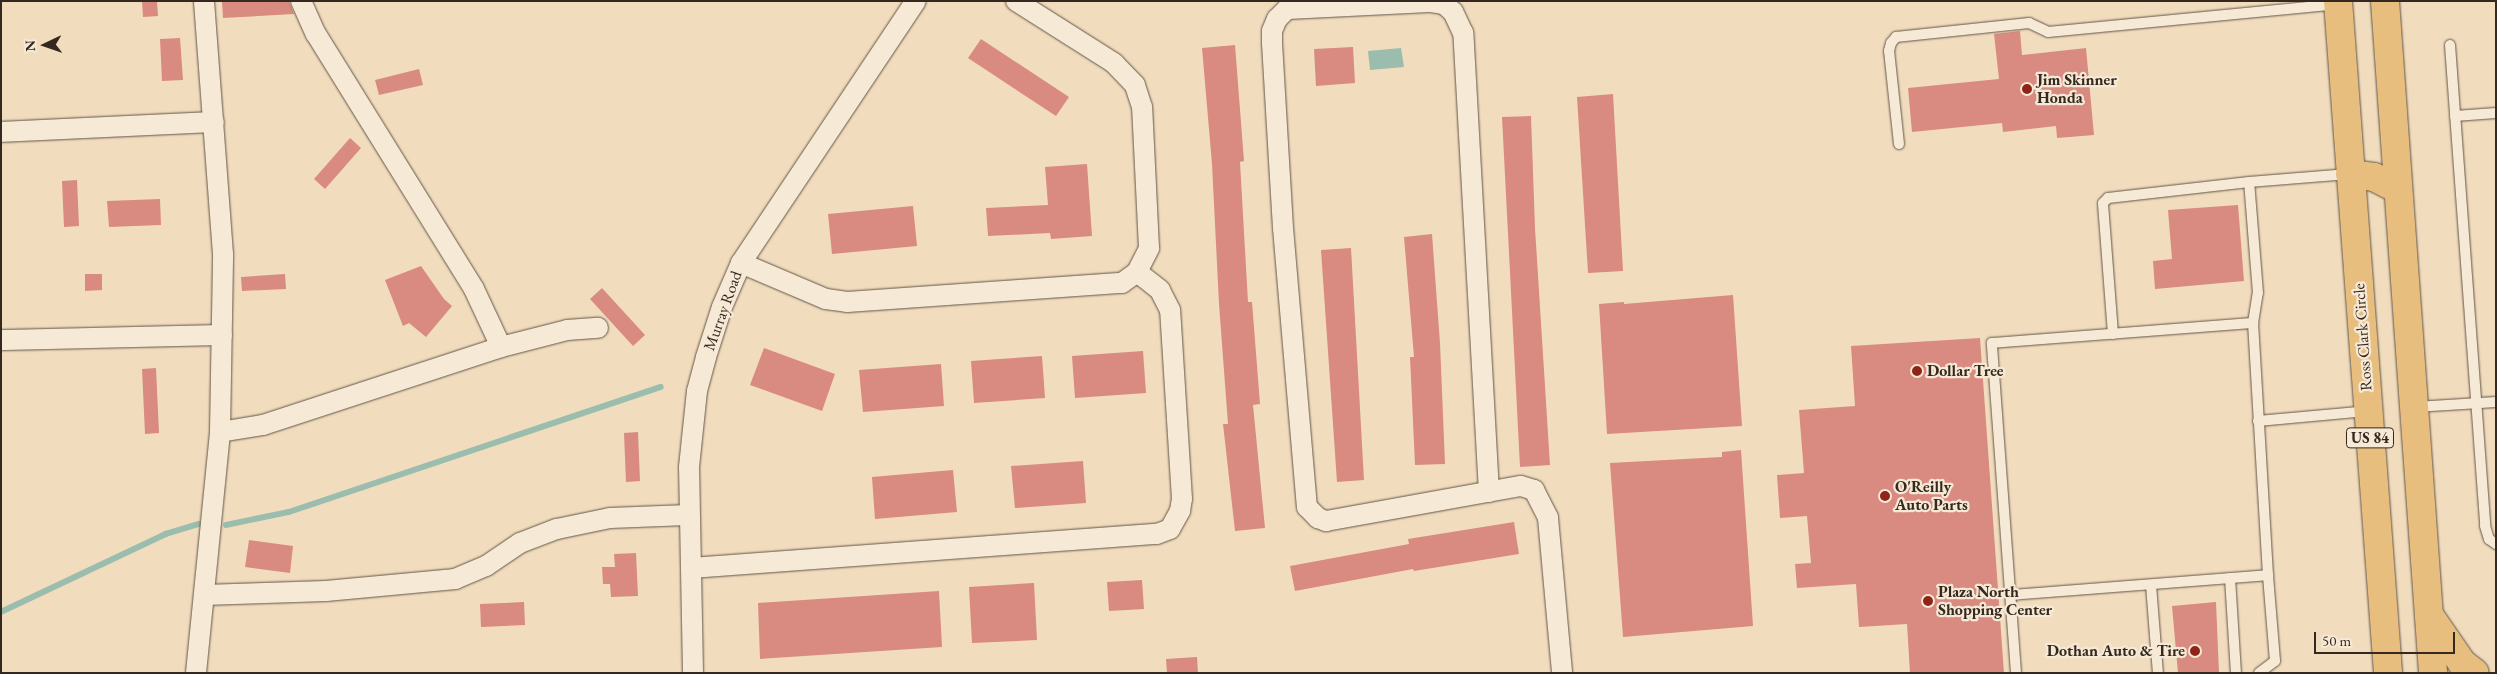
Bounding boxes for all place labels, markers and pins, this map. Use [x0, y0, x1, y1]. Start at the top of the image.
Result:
place label: Jim Skinner Honda [2037, 70, 2117, 108]
marker: Jim Skinner Honda [2021, 83, 2033, 95]
place label: Dollar Tree [1927, 361, 2004, 381]
marker: Dollar Tree [1911, 365, 1923, 377]
place label: O'Reilly Auto Parts [1895, 477, 1968, 515]
marker: O'Reilly Auto Parts [1879, 490, 1891, 502]
place label: Plaza North Shopping Center [1938, 582, 2052, 620]
marker: Plaza North Shopping Center [1922, 595, 1934, 607]
place label: Dothan Auto & Tire [2047, 641, 2185, 661]
marker: Dothan Auto & Tire [2189, 645, 2201, 657]

